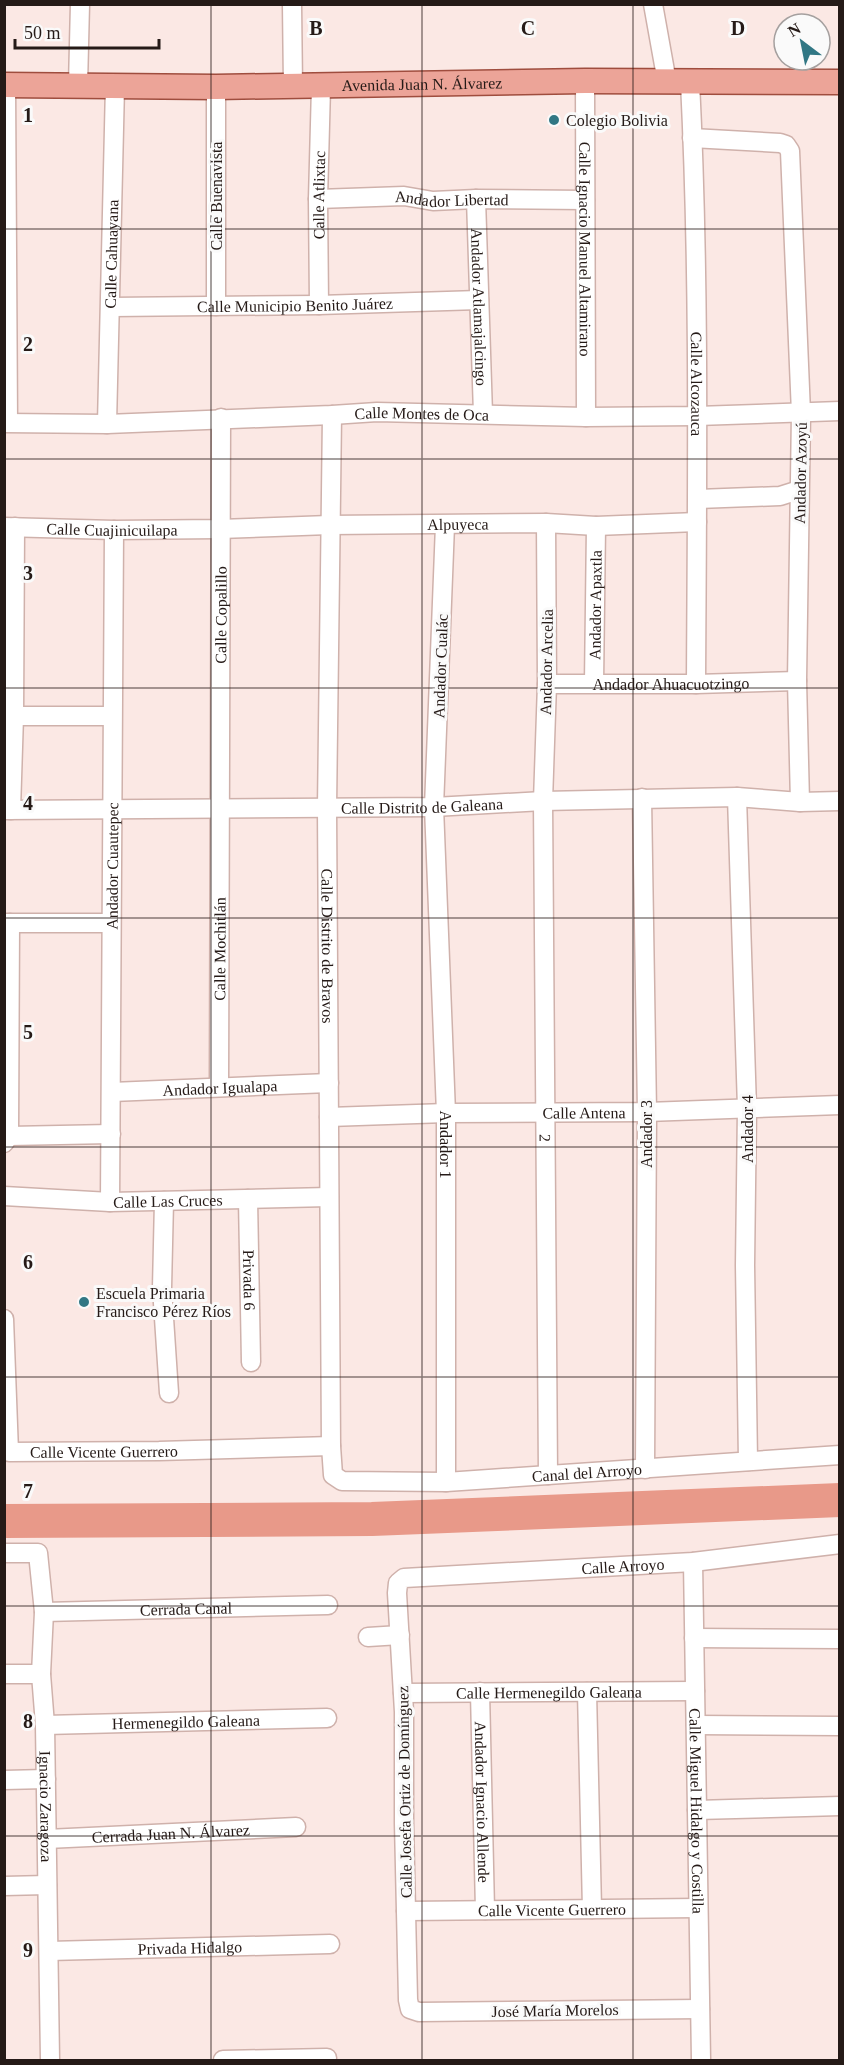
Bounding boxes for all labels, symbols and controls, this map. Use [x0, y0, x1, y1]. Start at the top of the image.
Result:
scale bar [15, 12, 159, 50]
north arrow [772, 12, 832, 72]
text: B [309, 17, 323, 39]
text: C [521, 17, 535, 39]
text: D [731, 17, 745, 39]
text: N [785, 19, 804, 40]
text: 50 m [24, 23, 61, 43]
street label: Avenida Juan N. Álvarez [342, 74, 502, 94]
text: 1 [23, 104, 33, 126]
place label: Colegio Bolivia [566, 112, 668, 130]
marker: Colegio Bolivia [547, 113, 561, 127]
street label: Calle Buenavista [208, 142, 225, 250]
street label: Calle Ignacio Manuel Altamirano [575, 142, 594, 356]
street label: Calle Atlixtac [310, 151, 328, 239]
street label: Andador Libertad [395, 188, 509, 210]
street label: Calle Cahuayana [102, 199, 122, 309]
street label: Andador Atlamajalcingo [468, 228, 490, 386]
street label: Calle Municipio Benito Juárez [197, 295, 393, 315]
street label: Calle Alcozauca [688, 332, 705, 436]
text: 2 [23, 333, 33, 355]
street label: Calle Montes de Oca [354, 404, 489, 424]
street label: Andador Azoyú [791, 422, 811, 524]
street label: Alpuyeca [427, 516, 489, 534]
street label: Calle Cuajinicuilapa [46, 520, 178, 540]
street label: Andador Apaxtla [586, 550, 605, 660]
text: 3 [23, 562, 33, 584]
street label: Calle Copalillo [212, 566, 230, 664]
street label: Andador Arcelia [537, 609, 556, 715]
street label: Andador Cualác [430, 614, 451, 718]
street label: Andador Ahuacuotzingo [593, 674, 750, 693]
text: 4 [23, 792, 33, 814]
street label: Calle Distrito de Galeana [341, 795, 504, 817]
street label: Andador Cuautepec [104, 802, 122, 930]
street label: Calle Distrito de Bravos [318, 868, 336, 1024]
street label: Calle Mochitlán [211, 897, 229, 1001]
text: 5 [23, 1021, 33, 1043]
street label: Andador Igualapa [162, 1077, 278, 1099]
street label: Andador 4 [739, 1095, 756, 1163]
street label: Andador 3 [638, 1100, 655, 1168]
street label: Calle Antena [542, 1104, 626, 1122]
street label: Andador 1 [437, 1111, 454, 1179]
street label: 2 [536, 1134, 554, 1142]
street label: Calle Las Cruces [113, 1191, 223, 1211]
street label: Privada 6 [240, 1249, 258, 1311]
text: 6 [23, 1251, 33, 1273]
place label: Escuela Primaria Francisco Pérez Ríos [96, 1285, 231, 1320]
marker: Escuela Primaria Francisco Pérez Ríos [77, 1295, 91, 1309]
street label: Calle Vicente Guerrero [30, 1442, 178, 1461]
street label: Canal del Arroyo [531, 1461, 642, 1485]
text: 7 [23, 1480, 33, 1502]
street label: Calle Arroyo [581, 1556, 665, 1577]
street label: Cerrada Canal [140, 1599, 233, 1619]
street label: Calle Hermenegildo Galeana [456, 1683, 642, 1702]
street label: Calle Josefa Ortiz de Domínguez [394, 1686, 416, 1898]
street label: Calle Miguel Hidalgo y Costilla [686, 1708, 707, 1914]
text: 8 [23, 1710, 33, 1732]
street label: Hermenegildo Galeana [112, 1712, 260, 1732]
street label: Andador Ignacio Allende [472, 1721, 492, 1883]
street label: Ignacio Zaragoza [35, 1751, 55, 1862]
street label: Cerrada Juan N. Álvarez [91, 1821, 250, 1846]
street label: Calle Vicente Guerrero [478, 1901, 626, 1919]
street label: Privada Hidalgo [138, 1938, 242, 1958]
text: 9 [23, 1939, 33, 1961]
street label: José María Morelos [491, 2001, 619, 2020]

